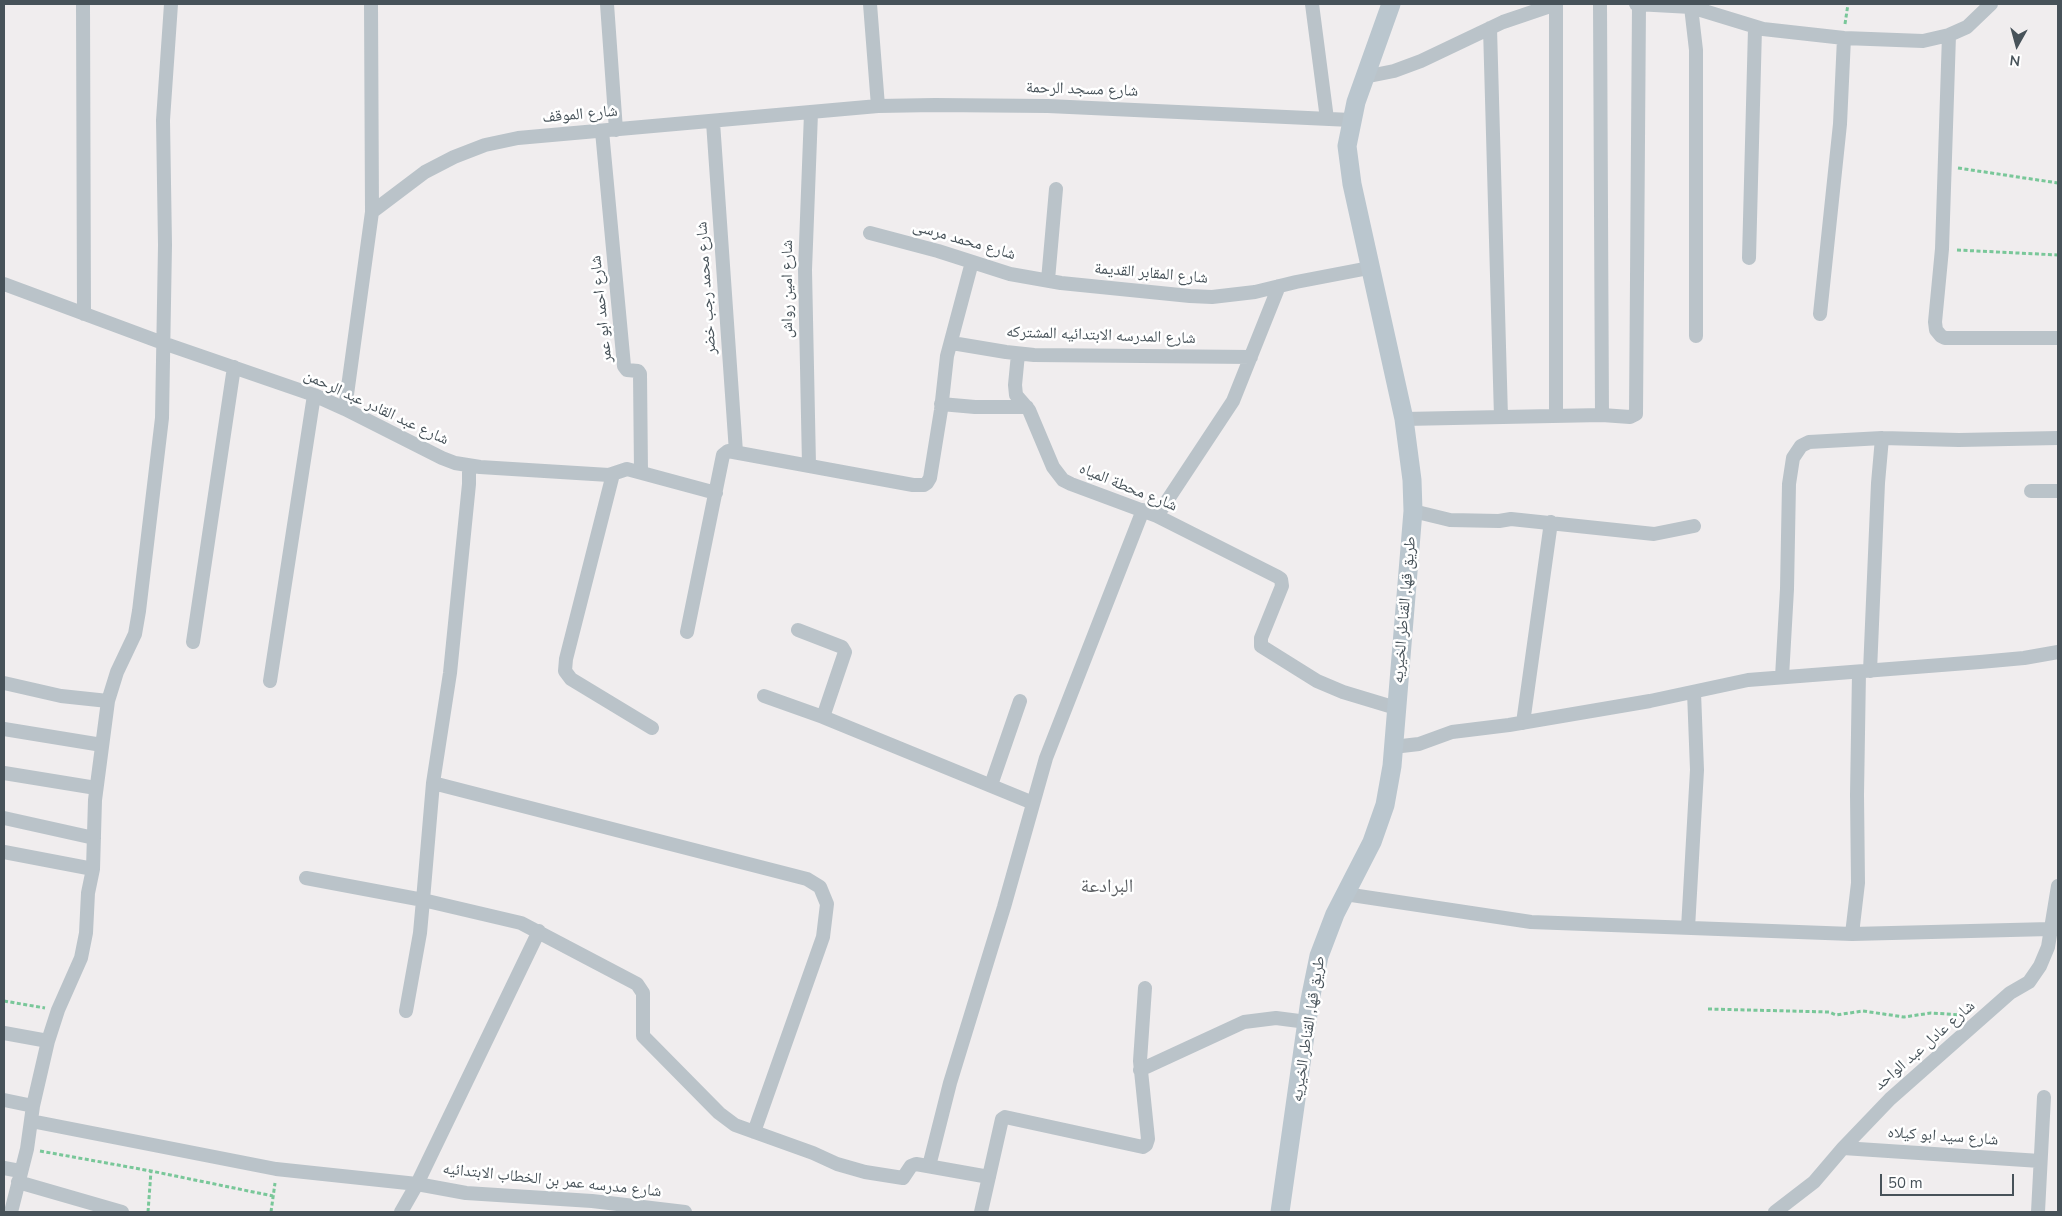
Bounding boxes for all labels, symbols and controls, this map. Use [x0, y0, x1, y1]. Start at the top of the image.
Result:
north arrow [1992, 20, 2042, 70]
text: N [2009, 50, 2021, 70]
street label: شارع مسجد الرحمة [1025, 78, 1139, 102]
street label: شارع الموقف [541, 102, 619, 128]
street label: شارع محمد مرسى [910, 217, 1018, 265]
street label: شارع محمد رجب خضر [693, 221, 721, 355]
street label: شارع امين رواش [778, 240, 798, 338]
street label: شارع احمد ابو عمر [587, 254, 617, 364]
street label: شارع المقابر القديمة [1093, 259, 1209, 289]
street label: شارع المدرسه الابتدائيه المشتركه [1006, 323, 1196, 349]
street label: شارع عبد القادر عبد الرحمن [301, 366, 451, 450]
street label: شارع محطة المياه [1076, 460, 1180, 516]
street label: طريق قها, القناطر الخيريه [1389, 536, 1421, 684]
district label: البرادعة [1081, 876, 1133, 898]
street label: طريق قها, القناطر الخيريه [1288, 955, 1330, 1103]
street label: شارع عادل عبد الواحد [1871, 997, 1979, 1095]
street label: شارع سيد ابو كيلاه [1887, 1124, 1999, 1150]
street label: شارع مدرسه عمر بن الخطاب الابتدائيه [442, 1160, 662, 1202]
scale bar [1882, 1164, 2016, 1196]
text: 50 m [1888, 1173, 1923, 1193]

